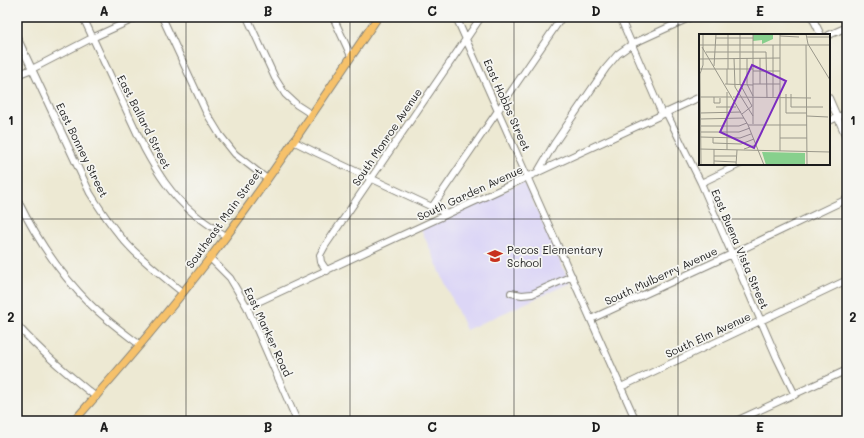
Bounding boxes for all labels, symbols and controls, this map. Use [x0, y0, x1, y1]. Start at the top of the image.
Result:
text: A [99, 2, 109, 19]
text: B [264, 2, 273, 19]
text: C [427, 2, 437, 19]
text: D [591, 2, 601, 19]
text: E [756, 2, 764, 19]
inset map [699, 34, 830, 165]
street label: East Hobbs Street [480, 56, 535, 153]
street label: East Ballard Street [114, 72, 175, 172]
street label: South Monroe Avenue [348, 85, 425, 189]
street label: East Bonney Street [53, 100, 112, 200]
text: 1 [8, 111, 14, 128]
text: 1 [850, 111, 856, 128]
street label: South Garden Avenue [414, 161, 525, 224]
street label: Southeast Main Street [182, 164, 265, 271]
street label: East Buena Vista Street [708, 187, 773, 311]
place label: Pecos Elementary School [507, 242, 603, 270]
street label: South Mulberry Avenue [602, 243, 720, 308]
school or university icon: Pecos Elementary School [486, 247, 504, 265]
street label: East Marker Road [241, 285, 296, 379]
text: 2 [7, 308, 15, 325]
street label: South Elm Avenue [663, 308, 753, 361]
text: 2 [849, 308, 857, 325]
text: A [99, 418, 109, 435]
text: B [264, 418, 273, 435]
text: C [427, 418, 437, 435]
text: D [591, 418, 601, 435]
text: E [756, 418, 764, 435]

